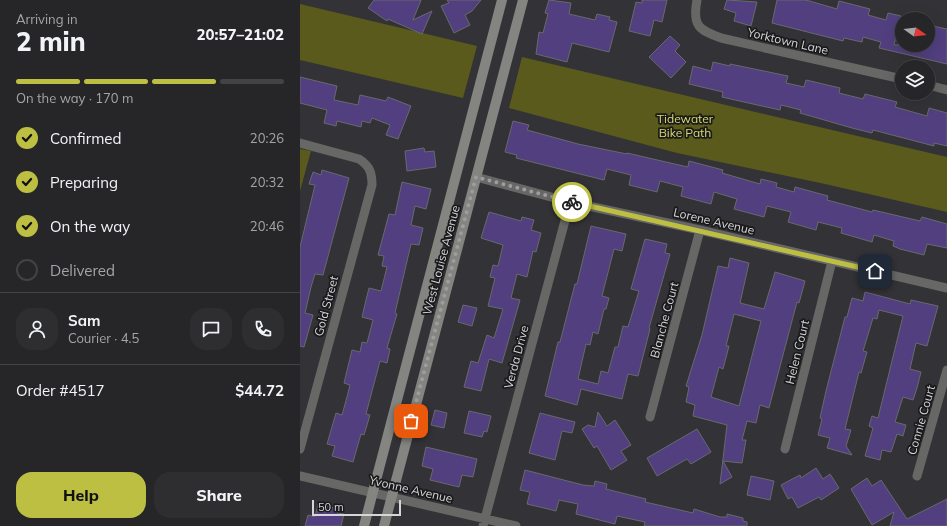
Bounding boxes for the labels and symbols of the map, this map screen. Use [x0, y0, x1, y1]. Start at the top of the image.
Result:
north arrow [895, 12, 935, 52]
street label: Yorktown Lane [745, 24, 830, 58]
park label: Tidewater Bike Path [657, 111, 714, 140]
courier [552, 182, 592, 222]
street label: West Louise Avenue [419, 204, 463, 316]
street label: Lorene Avenue [672, 204, 756, 238]
pin [858, 254, 892, 288]
street label: Gold Street [311, 274, 341, 338]
street label: Blanche Court [647, 280, 681, 360]
street label: Helen Court [782, 318, 812, 386]
street label: Verda Drive [500, 324, 532, 390]
street label: Connie Court [904, 383, 938, 457]
pin [394, 404, 428, 438]
street label: Yvonne Avenue [367, 472, 454, 506]
scale bar [312, 498, 401, 517]

